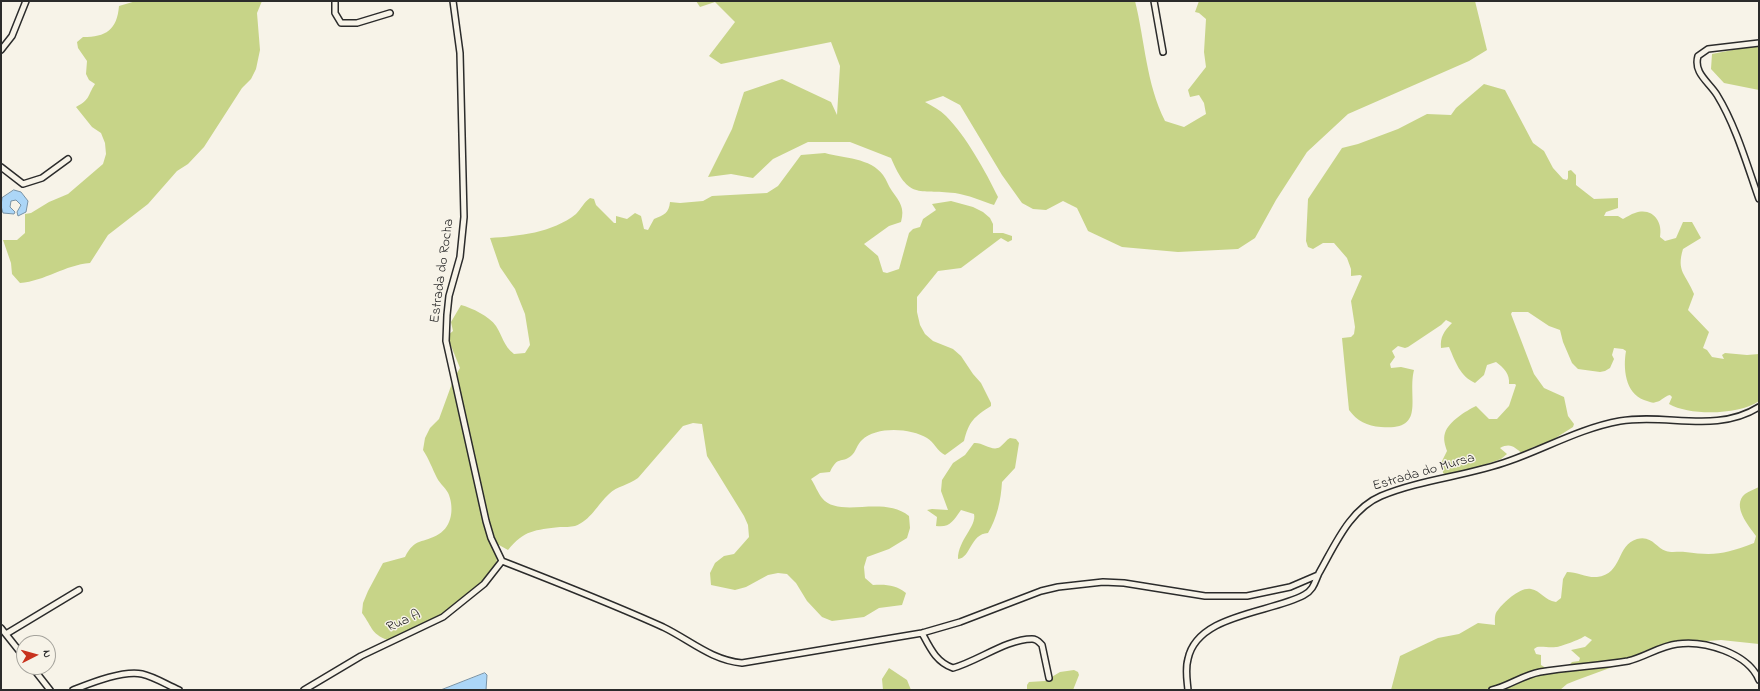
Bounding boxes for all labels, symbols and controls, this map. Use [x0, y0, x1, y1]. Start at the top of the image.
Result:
street label: Estrada do Rocha [427, 218, 459, 324]
street label: Estrada do Mursa [1371, 450, 1477, 496]
street label: Rua A [384, 607, 424, 637]
north arrow [16, 635, 56, 675]
text: N [39, 649, 55, 658]

